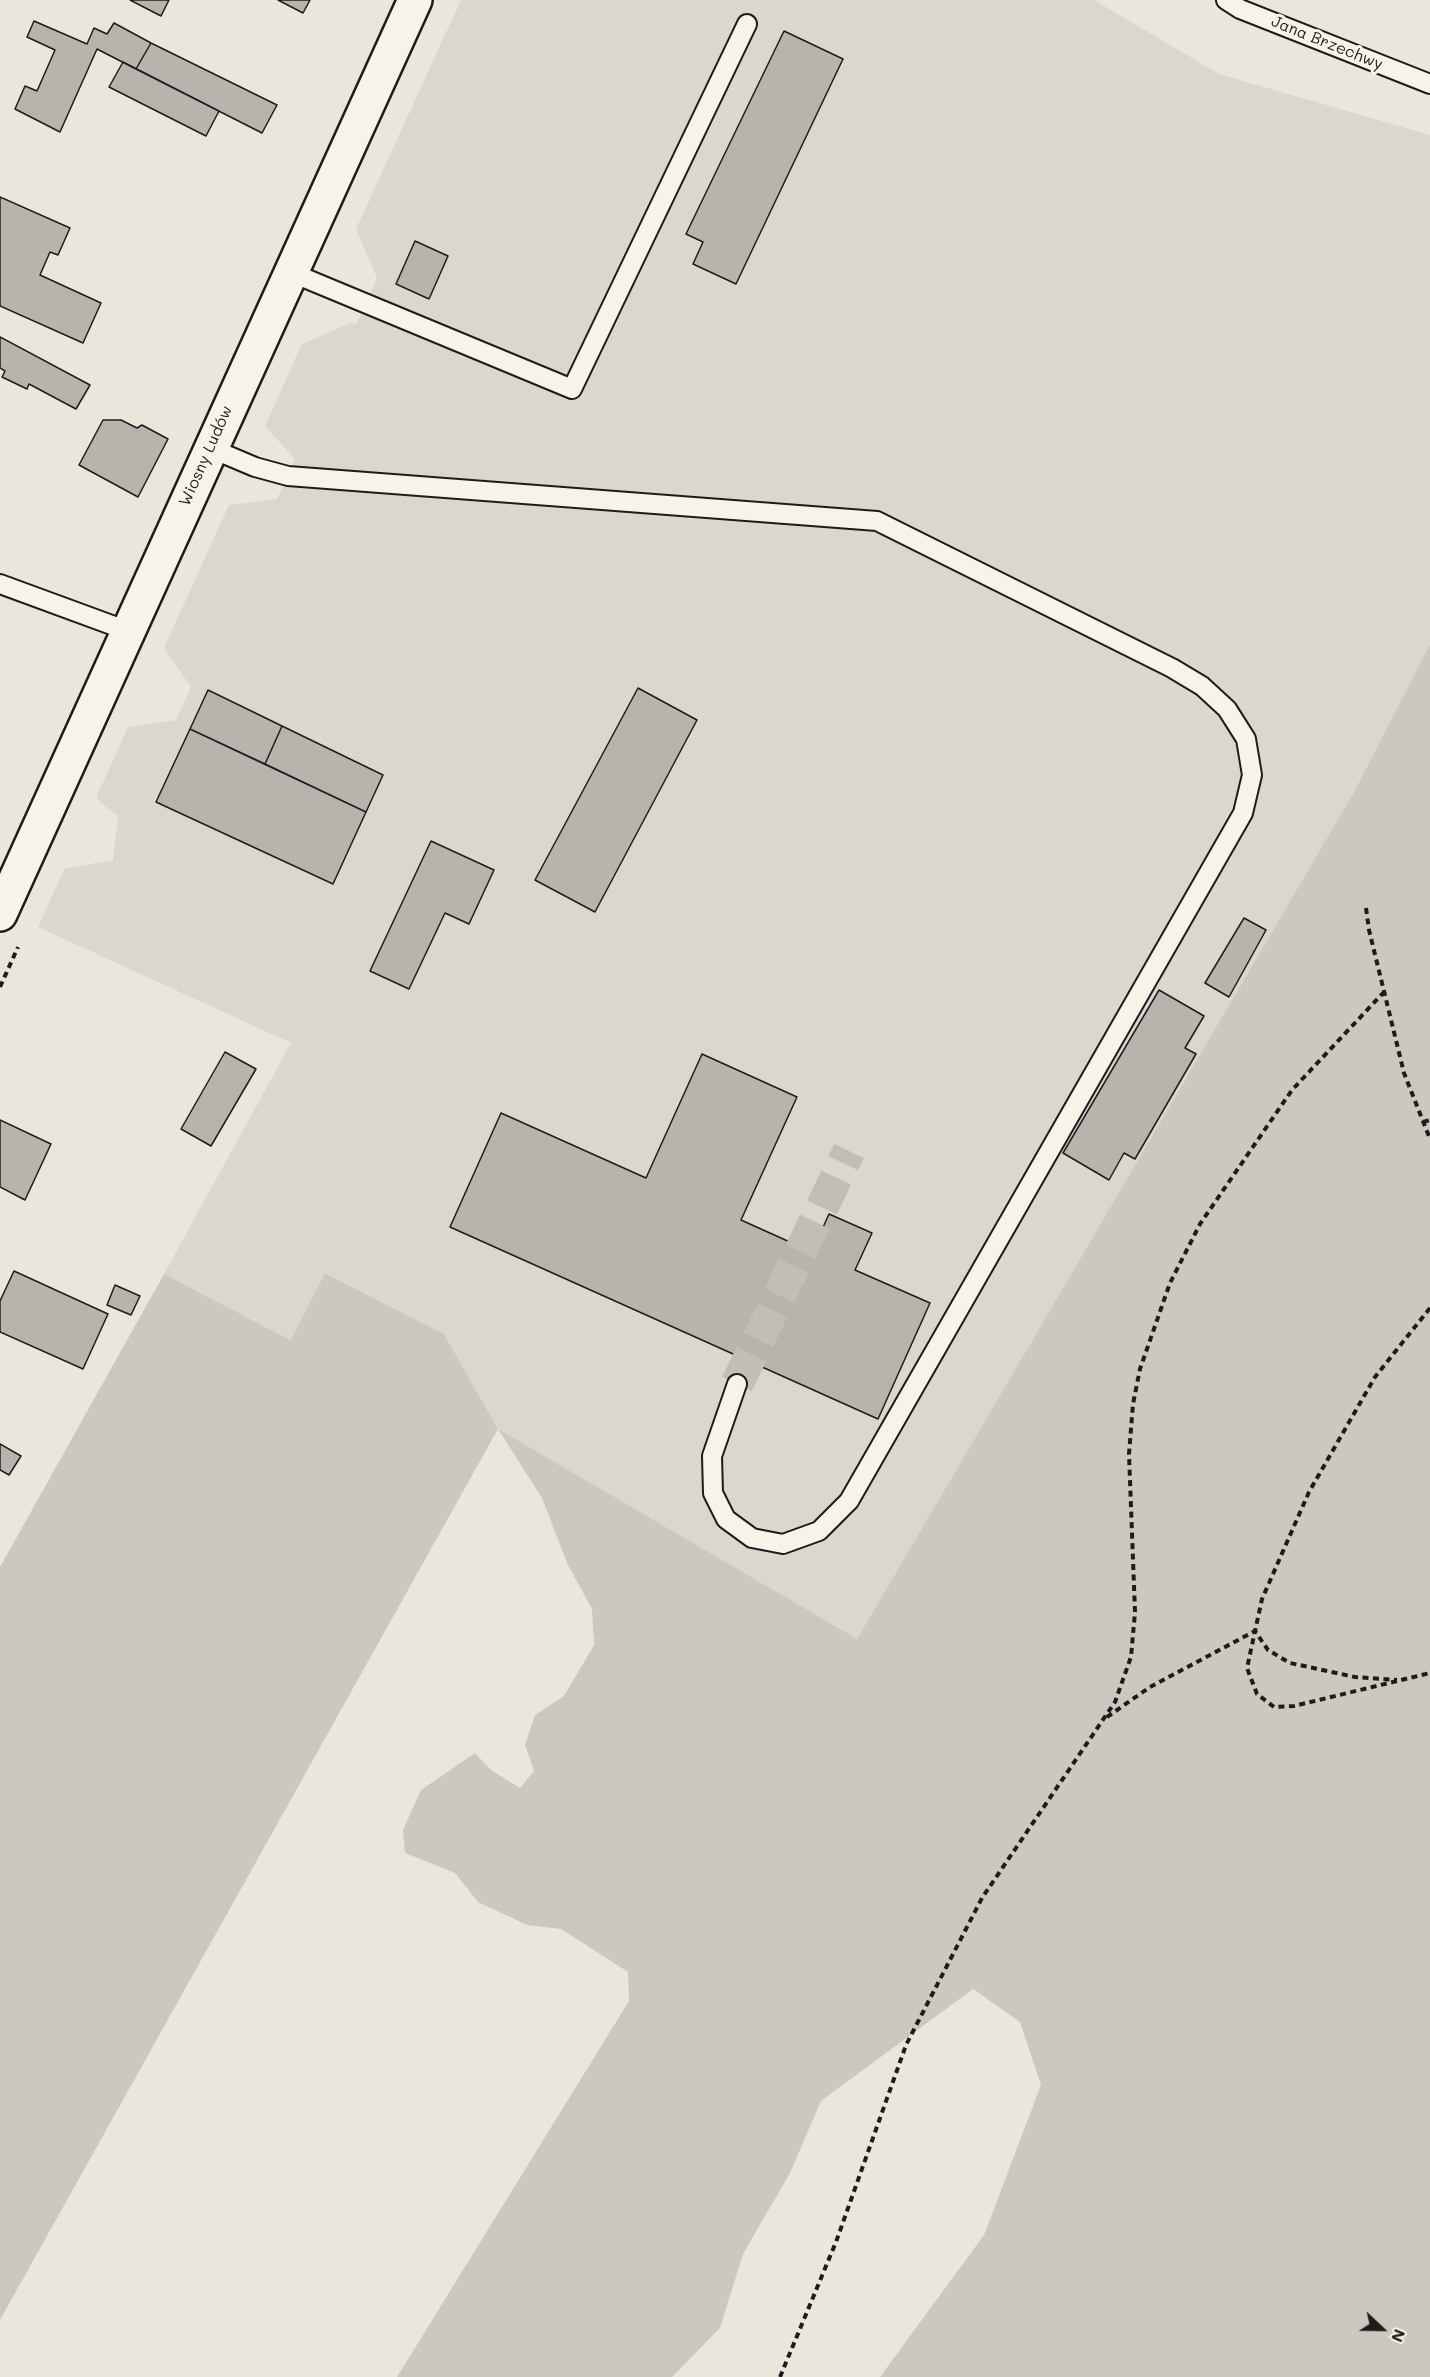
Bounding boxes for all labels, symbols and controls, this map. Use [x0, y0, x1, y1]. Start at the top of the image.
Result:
street label: Jana Brzechwy [1268, 12, 1386, 74]
street label: Wiosny Ludów [175, 403, 237, 509]
north arrow [1352, 2299, 1412, 2359]
text: N [1387, 2326, 1411, 2345]

